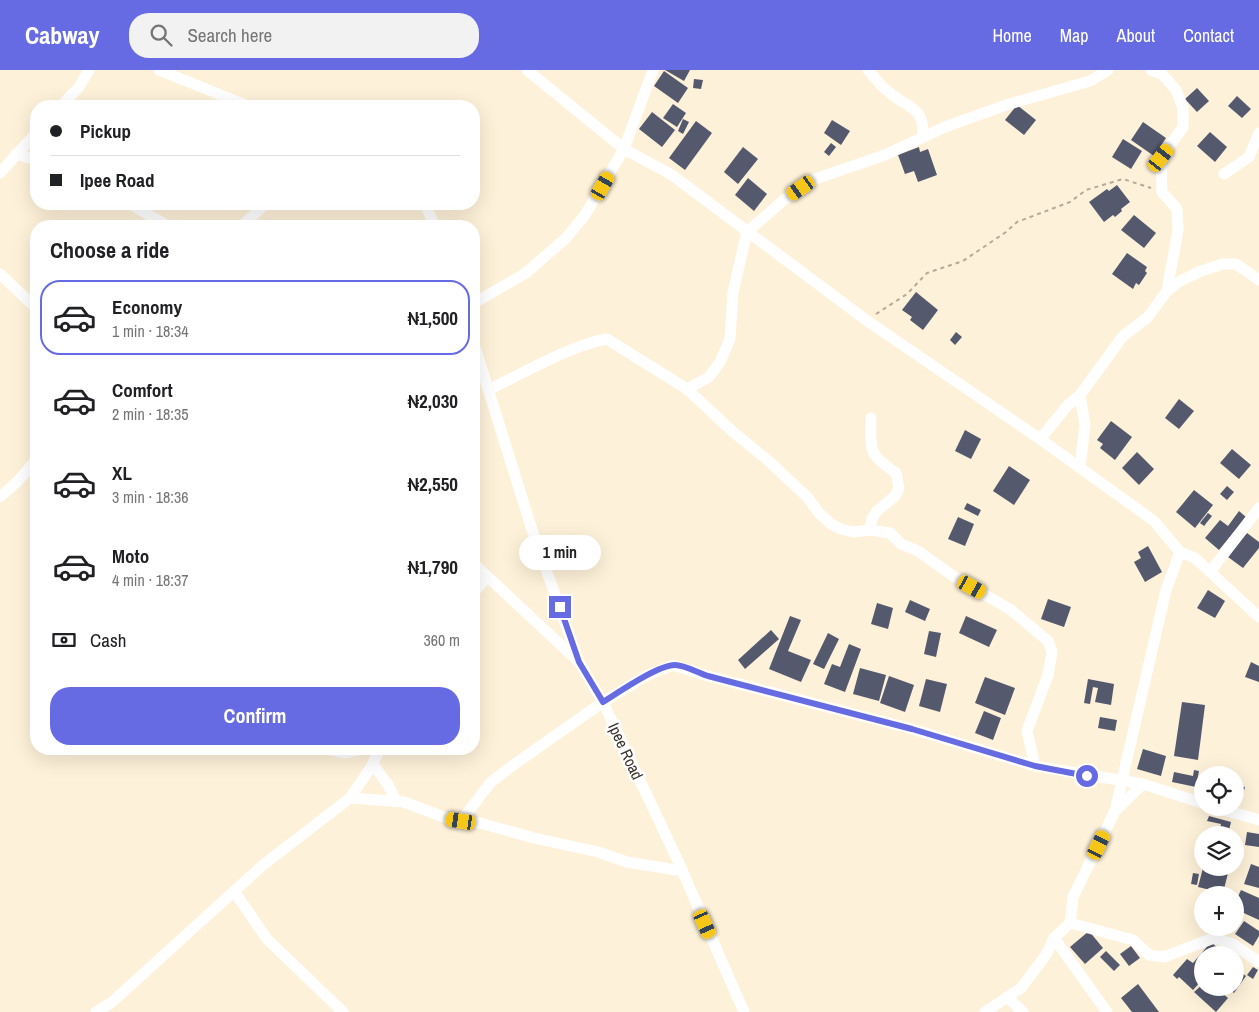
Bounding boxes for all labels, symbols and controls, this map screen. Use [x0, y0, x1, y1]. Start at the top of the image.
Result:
search box [129, 13, 479, 58]
text: Cabway [25, 19, 99, 51]
icon: search [147, 21, 175, 49]
text: Search here [187, 22, 272, 48]
text: Home [992, 23, 1032, 48]
text: Map [1060, 23, 1089, 48]
text: About [1117, 23, 1155, 48]
text: Contact [1183, 23, 1234, 48]
text: Pickup [80, 118, 131, 144]
car [1145, 142, 1176, 174]
text: Ipee Road [80, 167, 154, 193]
car [589, 169, 616, 203]
car [784, 173, 817, 203]
text: Choose a ride [50, 235, 169, 265]
text: Economy [112, 294, 182, 320]
icon: car [52, 295, 97, 340]
text: ₦1,500 [408, 305, 458, 331]
text: 1 min · 18:34 [112, 320, 189, 342]
text: Comfort [112, 377, 173, 403]
icon: car [52, 378, 97, 423]
text: ₦2,030 [408, 388, 458, 414]
text: 2 min · 18:35 [112, 403, 189, 425]
text: XL [112, 460, 132, 486]
icon: car [52, 461, 97, 506]
text: ₦2,550 [408, 471, 458, 497]
text: 3 min · 18:36 [112, 486, 189, 508]
callout: 1 min [519, 534, 601, 570]
text: 1 min [543, 541, 577, 563]
text: Moto [112, 543, 149, 569]
icon: car [52, 544, 97, 589]
text: ₦1,790 [408, 554, 458, 580]
text: 4 min · 18:37 [112, 569, 189, 591]
car [955, 573, 988, 601]
route end [549, 596, 571, 618]
icon: cash [50, 626, 78, 654]
text: Cash [90, 627, 126, 653]
text: 360 m [424, 629, 460, 651]
button: Confirm [50, 687, 460, 745]
street label: Ipee Road [603, 719, 649, 783]
route start [1076, 765, 1098, 787]
map controls [1194, 766, 1244, 996]
button: locate [1194, 766, 1244, 816]
car [445, 811, 476, 831]
button: layers [1194, 826, 1244, 876]
car [1085, 828, 1112, 862]
button: + [1194, 886, 1244, 936]
car [692, 907, 717, 941]
button: − [1194, 946, 1244, 996]

